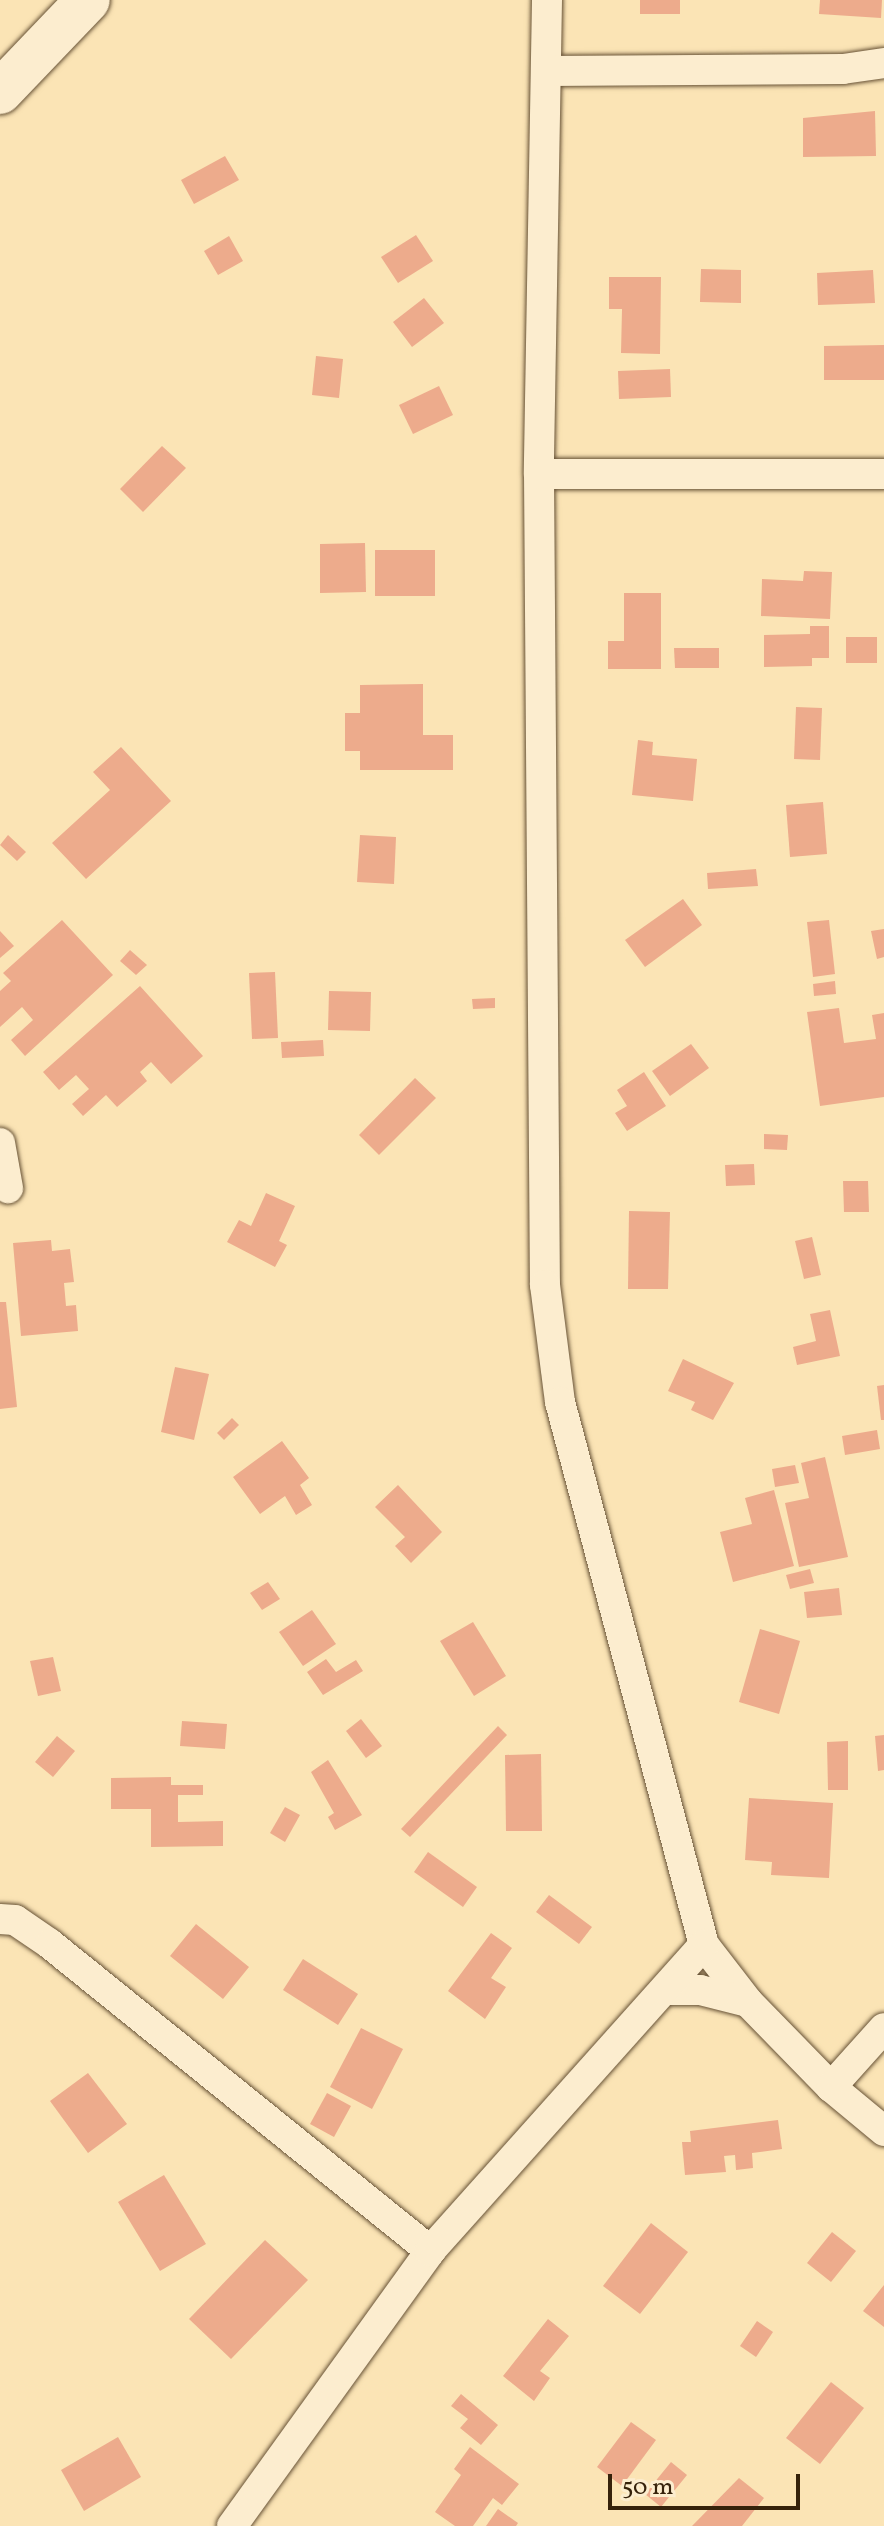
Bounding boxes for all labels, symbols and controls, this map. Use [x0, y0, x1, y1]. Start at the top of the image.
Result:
scale bar [612, 2458, 804, 2508]
text: 50 m [622, 2471, 674, 2505]

